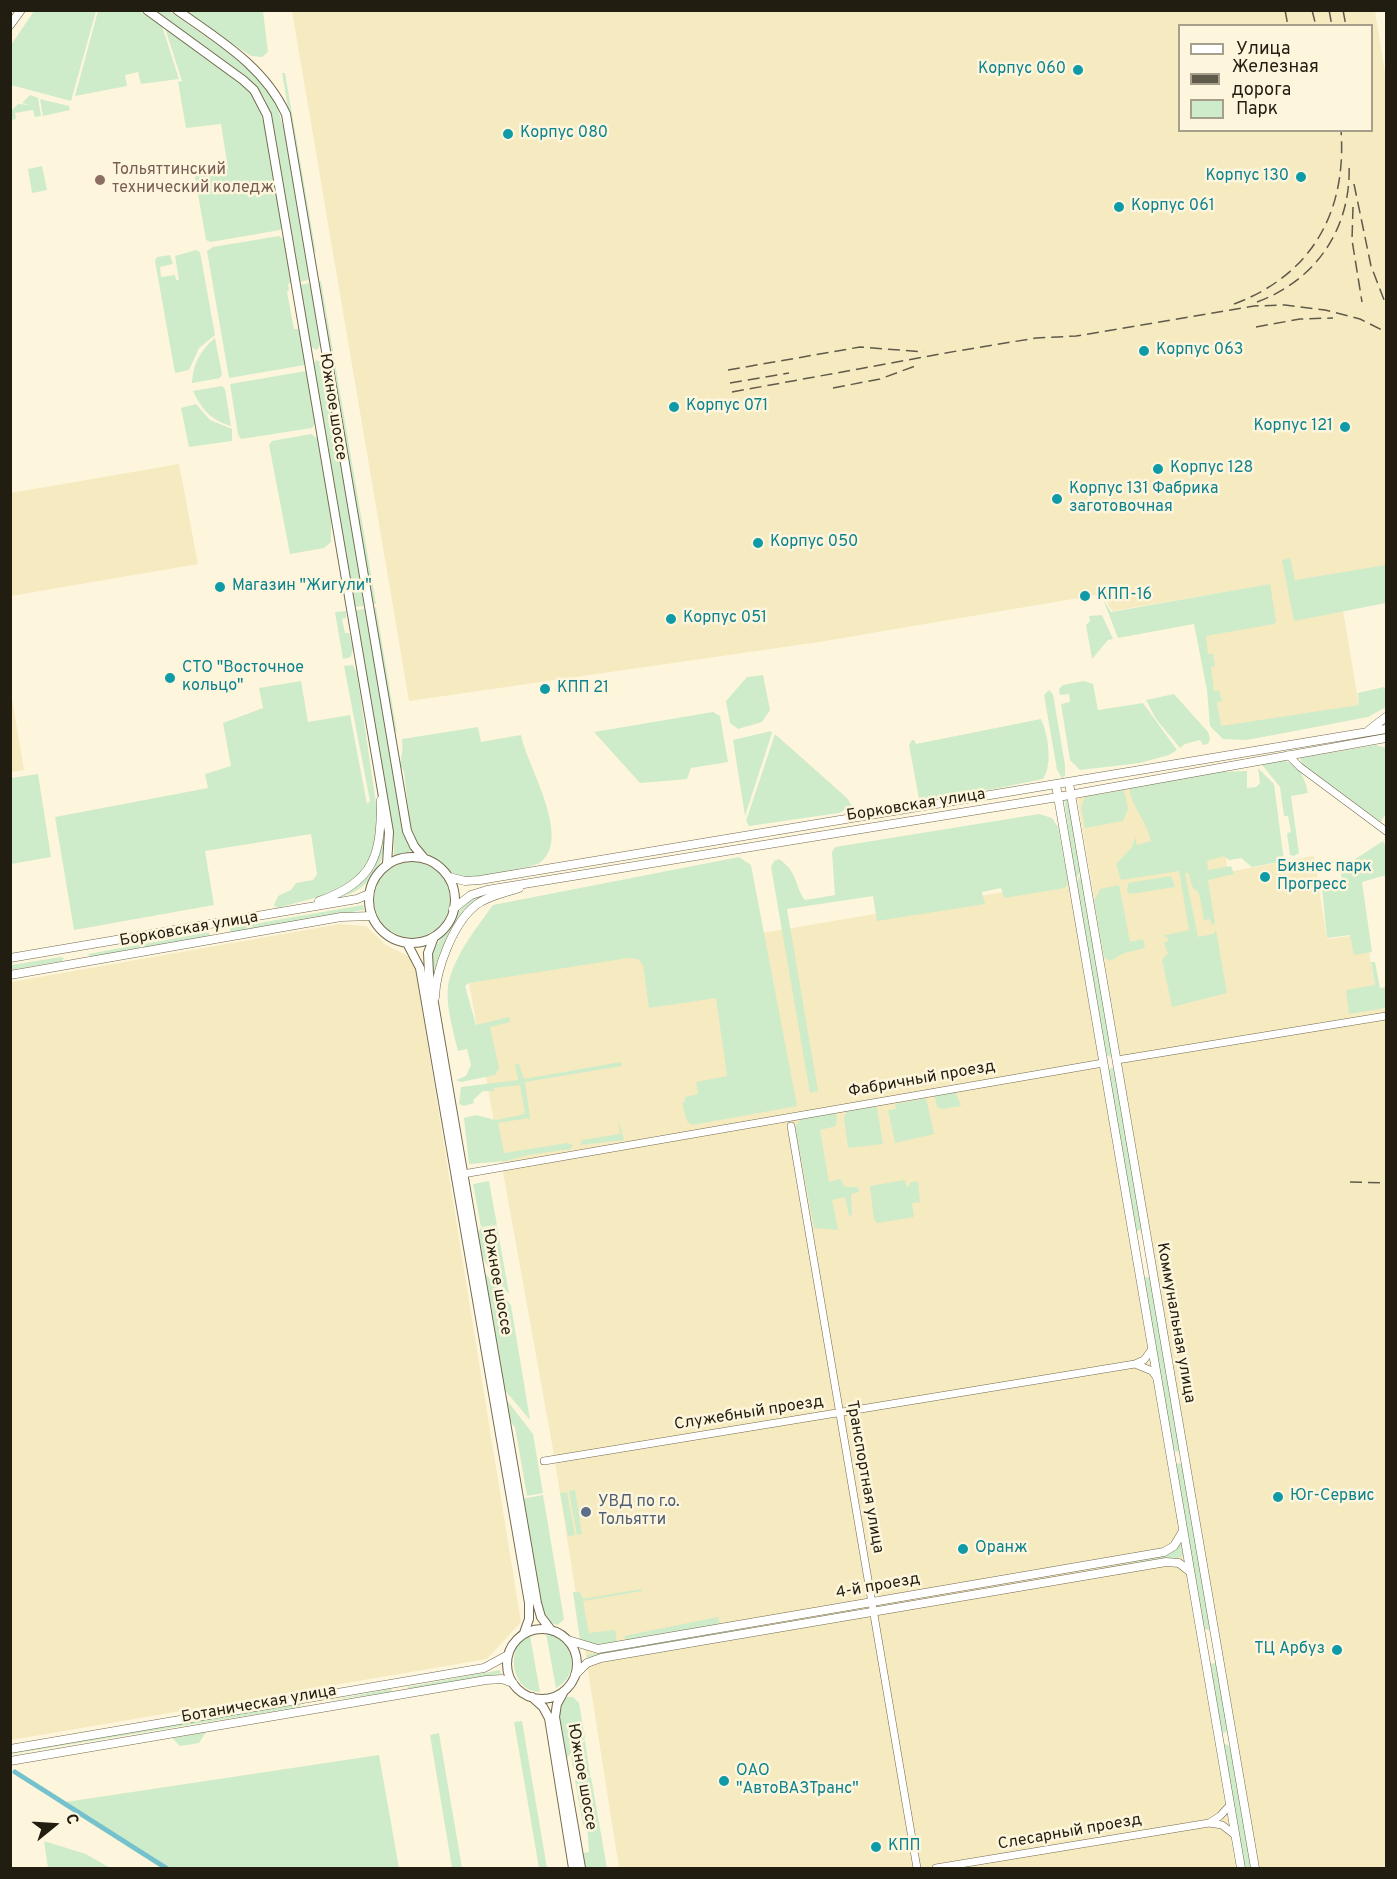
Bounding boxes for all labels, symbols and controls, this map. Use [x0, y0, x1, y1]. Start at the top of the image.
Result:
legend [1178, 24, 1373, 132]
text: Улица [1236, 38, 1290, 61]
text: Железная дорога [1232, 56, 1319, 102]
place label: Корпус 060 [978, 60, 1066, 80]
marker: Корпус 060 [1071, 63, 1085, 77]
text: Парк [1236, 98, 1278, 121]
place label: Корпус 080 [520, 124, 608, 144]
marker: Корпус 080 [501, 127, 515, 141]
place label: Тольяттинский технический коледж [112, 161, 274, 199]
place label: Корпус 130 [1205, 167, 1289, 187]
marker: Корпус 130 [1294, 170, 1308, 184]
marker: Тольяттинский технический коледж [93, 173, 107, 187]
place label: Корпус 061 [1131, 197, 1215, 217]
marker: Корпус 061 [1112, 200, 1126, 214]
place label: Корпус 063 [1156, 341, 1243, 361]
marker: Корпус 063 [1137, 344, 1151, 358]
street label: Южное шоссе [314, 352, 350, 462]
place label: Корпус 071 [686, 397, 768, 417]
marker: Корпус 071 [667, 400, 681, 414]
place label: Корпус 121 [1253, 417, 1333, 437]
marker: Корпус 121 [1338, 420, 1352, 434]
place label: Корпус 128 [1170, 459, 1253, 479]
marker: Корпус 128 [1151, 462, 1165, 476]
place label: Корпус 131 Фабрика заготовочная [1069, 480, 1218, 518]
marker: Корпус 131 Фабрика заготовочная [1050, 492, 1064, 506]
place label: Корпус 050 [770, 533, 858, 553]
marker: Корпус 050 [751, 536, 765, 550]
place label: Магазин "Жигули" [232, 577, 372, 597]
marker: Магазин "Жигули" [213, 580, 227, 594]
place label: КПП-16 [1097, 586, 1152, 606]
marker: КПП-16 [1078, 589, 1092, 603]
place label: Корпус 051 [683, 609, 767, 629]
marker: Корпус 051 [664, 612, 678, 626]
place label: СТО "Восточное кольцо" [182, 659, 304, 697]
marker: СТО "Восточное кольцо" [163, 671, 177, 685]
place label: КПП 21 [557, 679, 609, 699]
marker: КПП 21 [538, 682, 552, 696]
street label: Борковская улица [845, 786, 987, 826]
place label: Бизнес парк Прогресс [1277, 858, 1372, 896]
marker: Бизнес парк Прогресс [1258, 870, 1272, 884]
street label: Борковская улица [118, 908, 260, 952]
street label: Фабричный проезд [847, 1058, 997, 1102]
street label: Южное шоссе [477, 1227, 515, 1337]
street label: Коммунальная улица [1151, 1241, 1199, 1405]
street label: Служебный проезд [673, 1393, 825, 1435]
street label: Транспортная улица [841, 1399, 887, 1555]
place label: Юг-Сервис [1290, 1487, 1375, 1507]
marker: Юг-Сервис [1271, 1490, 1285, 1504]
place label: УВД по г.о. Тольятти [598, 1493, 680, 1531]
marker: УВД по г.о. Тольятти [579, 1505, 593, 1519]
place label: Оранж [975, 1539, 1028, 1559]
marker: Оранж [956, 1542, 970, 1556]
street label: 4-й проезд [834, 1570, 922, 1604]
place label: ТЦ Арбуз [1254, 1640, 1325, 1660]
marker: ТЦ Арбуз [1330, 1643, 1344, 1657]
street label: Ботаническая улица [180, 1682, 338, 1728]
street label: Южное шоссе [562, 1722, 600, 1832]
place label: ОАО "АвтоВАЗТранс" [736, 1762, 859, 1800]
marker: ОАО "АвтоВАЗТранс" [717, 1774, 731, 1788]
north arrow [24, 1795, 84, 1855]
text: С [60, 1811, 82, 1827]
street label: Слесарный проезд [997, 1811, 1143, 1855]
place label: КПП [888, 1837, 921, 1857]
marker: КПП [869, 1840, 883, 1854]

